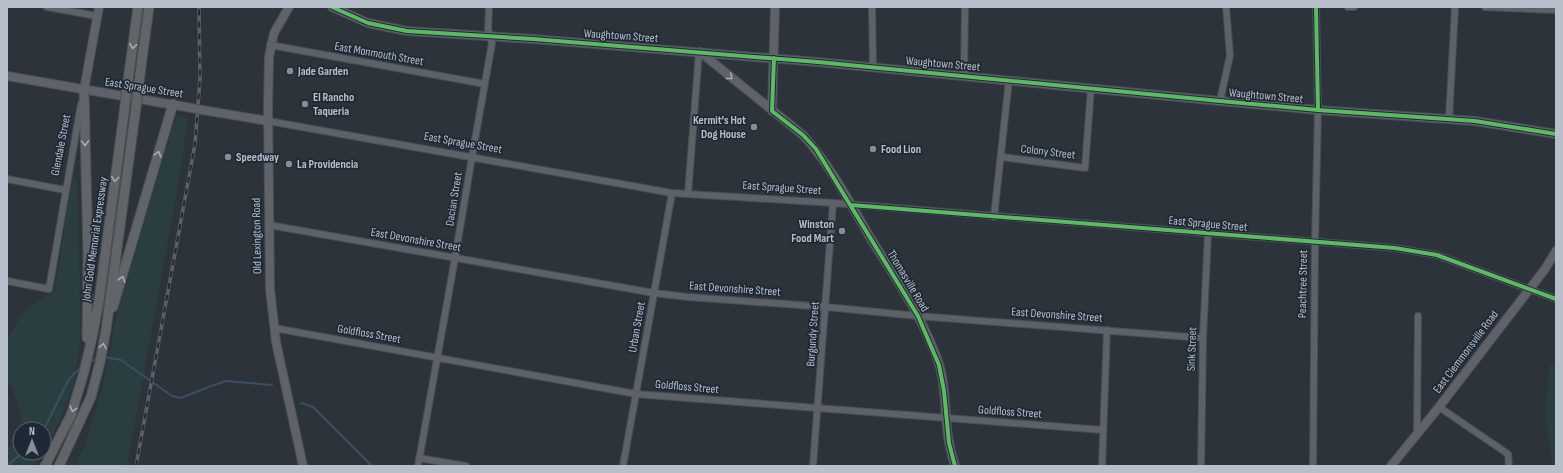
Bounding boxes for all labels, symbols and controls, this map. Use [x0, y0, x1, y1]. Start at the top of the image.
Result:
street label: Waughtown Street [583, 26, 659, 46]
street label: East Monmouth Street [333, 39, 425, 69]
one-way arrow [129, 43, 138, 50]
street label: Waughtown Street [905, 53, 981, 75]
place label: Jade Garden [297, 64, 348, 79]
marker: Jade Garden [285, 66, 295, 76]
one-way arrow [725, 72, 732, 79]
street label: East Sprague Street [104, 74, 185, 102]
street label: Waughtown Street [1228, 85, 1304, 107]
place label: El Rancho Taqueria [313, 90, 354, 119]
marker: El Rancho Taqueria [300, 99, 310, 109]
street label: Glendale Street [48, 113, 74, 177]
place label: Kermit's Hot Dog House [693, 113, 746, 142]
marker: Kermit's Hot Dog House [749, 122, 759, 132]
street label: East Sprague Street [423, 129, 504, 157]
one-way arrow [81, 140, 89, 146]
street label: Colony Street [1020, 141, 1076, 163]
place label: Food Lion [881, 142, 921, 157]
marker: Food Lion [868, 144, 878, 154]
place label: Speedway [236, 150, 279, 165]
one-way arrow [154, 151, 162, 158]
marker: Speedway [223, 152, 233, 162]
place label: La Providencia [297, 157, 358, 172]
marker: La Providencia [284, 159, 294, 169]
street label: Dacian Street [442, 171, 466, 227]
street label: John Gold Memorial Expressway [79, 175, 111, 303]
one-way arrow [111, 176, 120, 182]
street label: East Sprague Street [742, 178, 822, 198]
street label: Old Lexington Road [249, 198, 265, 274]
street label: East Sprague Street [1168, 213, 1248, 235]
place label: Winston Food Mart [791, 217, 834, 246]
street label: East Devonshire Street [370, 225, 463, 255]
marker: Winston Food Mart [837, 226, 847, 236]
street label: Thomasville Road [884, 247, 932, 315]
street label: Peachtree Street [1295, 249, 1311, 318]
one-way arrow [117, 276, 126, 283]
street label: East Devonshire Street [689, 278, 782, 300]
street label: Urban Street [625, 300, 649, 354]
street label: Burgundy Street [803, 301, 823, 367]
street label: East Devonshire Street [1011, 304, 1104, 326]
street label: East Clemmonsville Road [1430, 308, 1502, 396]
street label: Goldfloss Street [336, 321, 402, 347]
street label: Sink Street [1184, 326, 1200, 371]
one-way arrow [99, 343, 107, 349]
street label: Goldfloss Street [654, 377, 720, 397]
street label: Goldfloss Street [977, 402, 1043, 422]
one-way arrow [69, 406, 77, 413]
north arrow [12, 421, 52, 461]
text: N [29, 425, 35, 438]

